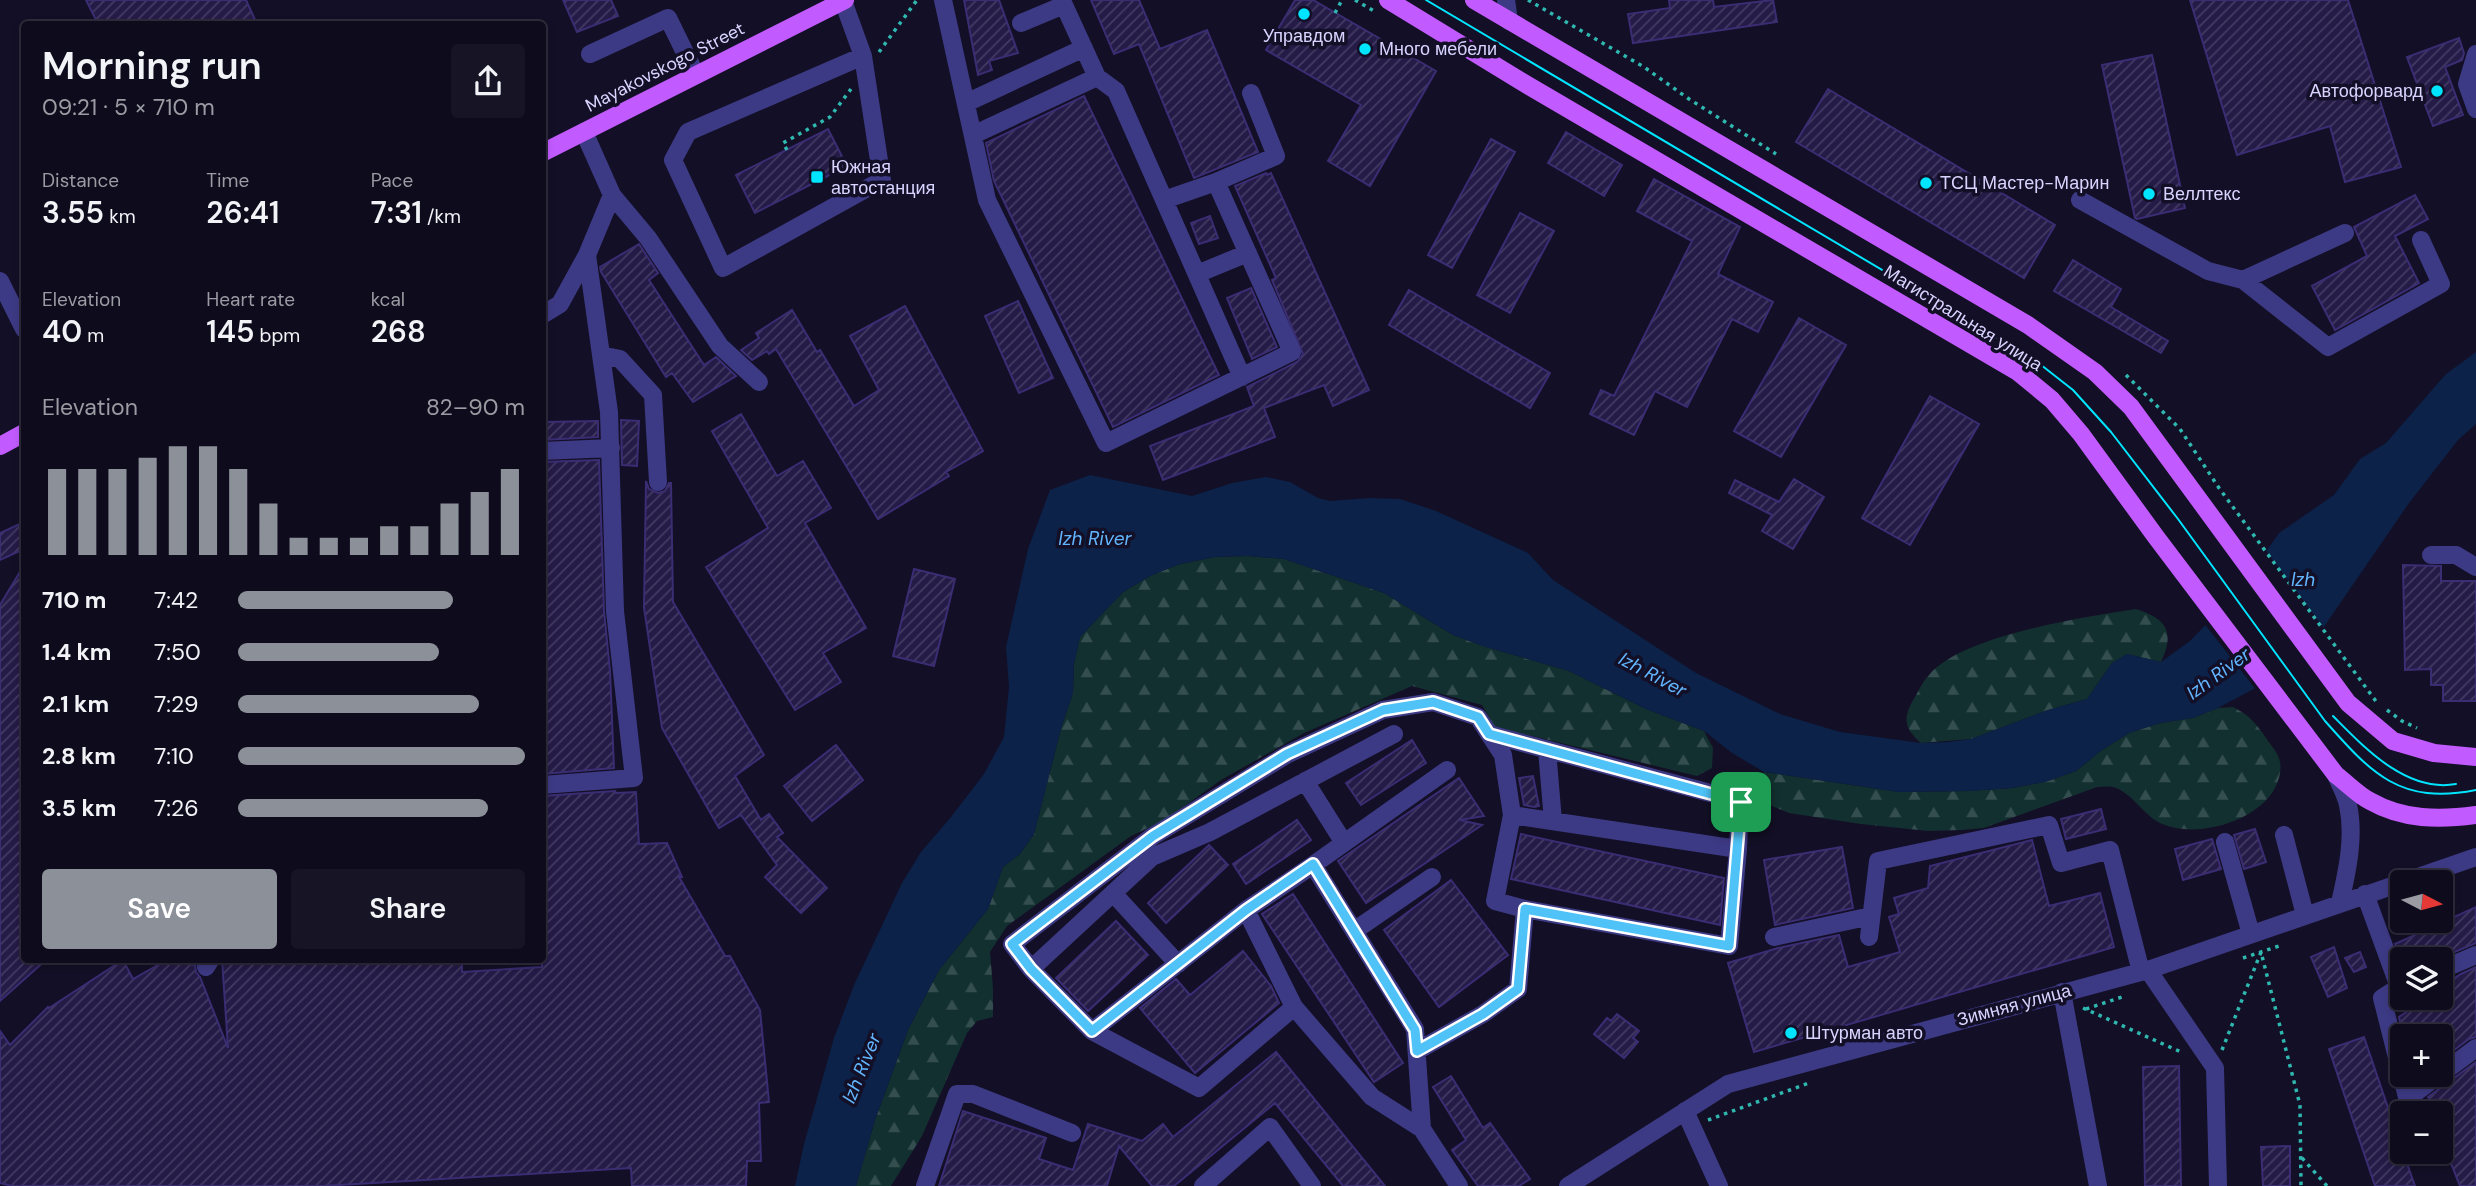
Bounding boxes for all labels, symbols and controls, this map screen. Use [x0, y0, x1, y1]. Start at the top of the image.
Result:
marker: Управдом [1296, 6, 1312, 22]
street label: Mayakovskogo Street [581, 16, 749, 118]
place label: Управдом [1263, 24, 1345, 48]
place label: Много мебели [1379, 37, 1497, 61]
text: Morning run [42, 41, 262, 91]
marker: Много мебели [1357, 41, 1373, 57]
button: share [451, 44, 525, 118]
place label: Автофорвард [2309, 79, 2423, 103]
marker: Автофорвард [2429, 83, 2445, 99]
text: 09:21 · 5 × 710 m [42, 92, 215, 122]
place label: Южная автостанция [831, 155, 935, 200]
text: Distance [42, 168, 119, 193]
text: Time [206, 168, 249, 193]
text: Pace [371, 168, 413, 193]
marker: Южная автостанция [809, 169, 825, 185]
place label: ТСЦ Мастер-Марин [1940, 171, 2109, 195]
marker: ТСЦ Мастер-Марин [1918, 175, 1934, 191]
place label: Веллтекс [2163, 182, 2241, 206]
marker: Веллтекс [2141, 186, 2157, 202]
text: 3.55 [42, 193, 104, 232]
text: 26:41 [206, 193, 279, 232]
text: 7:31 [371, 193, 422, 232]
text: km [104, 204, 136, 229]
text: /km [422, 204, 461, 229]
street label: Магистральная улица [1879, 259, 2048, 377]
text: Elevation [42, 287, 121, 312]
text: Heart rate [206, 287, 295, 312]
text: kcal [371, 287, 405, 312]
text: 40 [42, 312, 82, 351]
text: 145 [206, 312, 254, 351]
text: 268 [371, 312, 426, 351]
text: m [82, 323, 104, 348]
text: bpm [254, 323, 300, 348]
text: Elevation [42, 392, 138, 422]
text: 82–90 m [426, 392, 525, 422]
water label: Izh River [1058, 526, 1133, 551]
water label: Izh [2291, 567, 2315, 592]
text: 710 m [42, 585, 106, 615]
text: 7:42 [154, 585, 198, 615]
text: 1.4 km [42, 637, 111, 667]
text: 7:50 [154, 637, 201, 667]
water label: Izh River [2181, 641, 2256, 705]
water label: Izh River [1615, 646, 1692, 703]
text: 2.1 km [42, 689, 109, 719]
text: 7:29 [154, 689, 198, 719]
text: 2.8 km [42, 741, 116, 771]
text: 7:10 [154, 741, 194, 771]
pin [1711, 772, 1771, 832]
icon: arrive [1722, 783, 1760, 821]
text: 3.5 km [42, 793, 116, 823]
text: 7:26 [154, 793, 199, 823]
button: Save [42, 869, 277, 949]
button: Share [291, 869, 525, 949]
north arrow [2390, 870, 2454, 933]
map controls [2390, 870, 2453, 1164]
button: layers [2390, 947, 2453, 1010]
street label: Зимняя улица [1954, 978, 2075, 1032]
place label: Штурман авто [1805, 1021, 1923, 1045]
button: + [2390, 1024, 2453, 1087]
marker: Штурман авто [1783, 1025, 1799, 1041]
water label: Izh River [836, 1029, 887, 1107]
button: − [2390, 1101, 2453, 1164]

